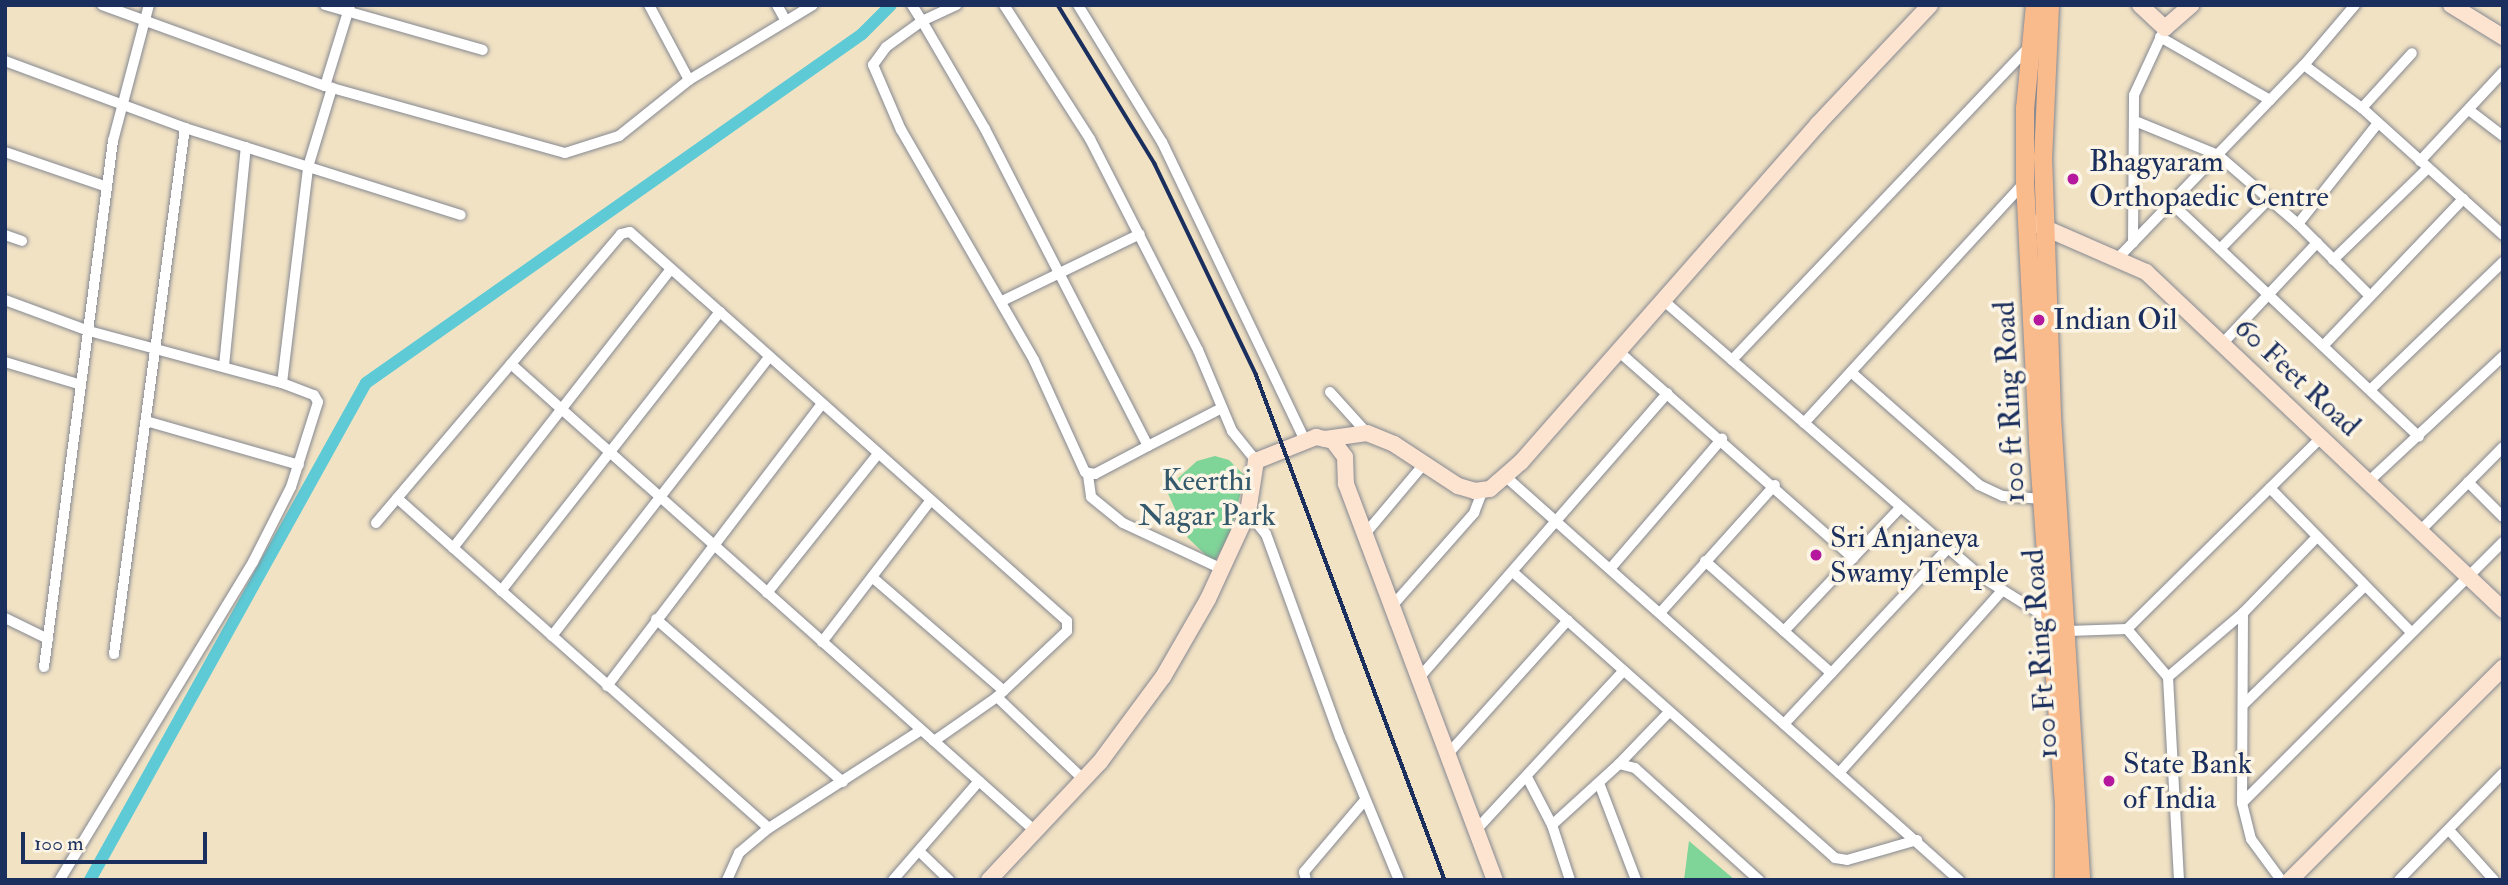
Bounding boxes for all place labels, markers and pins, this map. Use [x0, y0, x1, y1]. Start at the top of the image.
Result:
place label: Bhagyaram Orthopaedic Centre [2089, 144, 2329, 214]
marker: Bhagyaram Orthopaedic Centre [2063, 169, 2083, 189]
place label: Indian Oil [2053, 302, 2177, 338]
marker: Indian Oil [2031, 312, 2047, 328]
place label: Sri Anjaneya Swamy Temple [1830, 520, 2009, 590]
marker: Sri Anjaneya Swamy Temple [1808, 547, 1824, 563]
place label: State Bank of India [2123, 746, 2252, 816]
marker: State Bank of India [2101, 773, 2117, 789]

